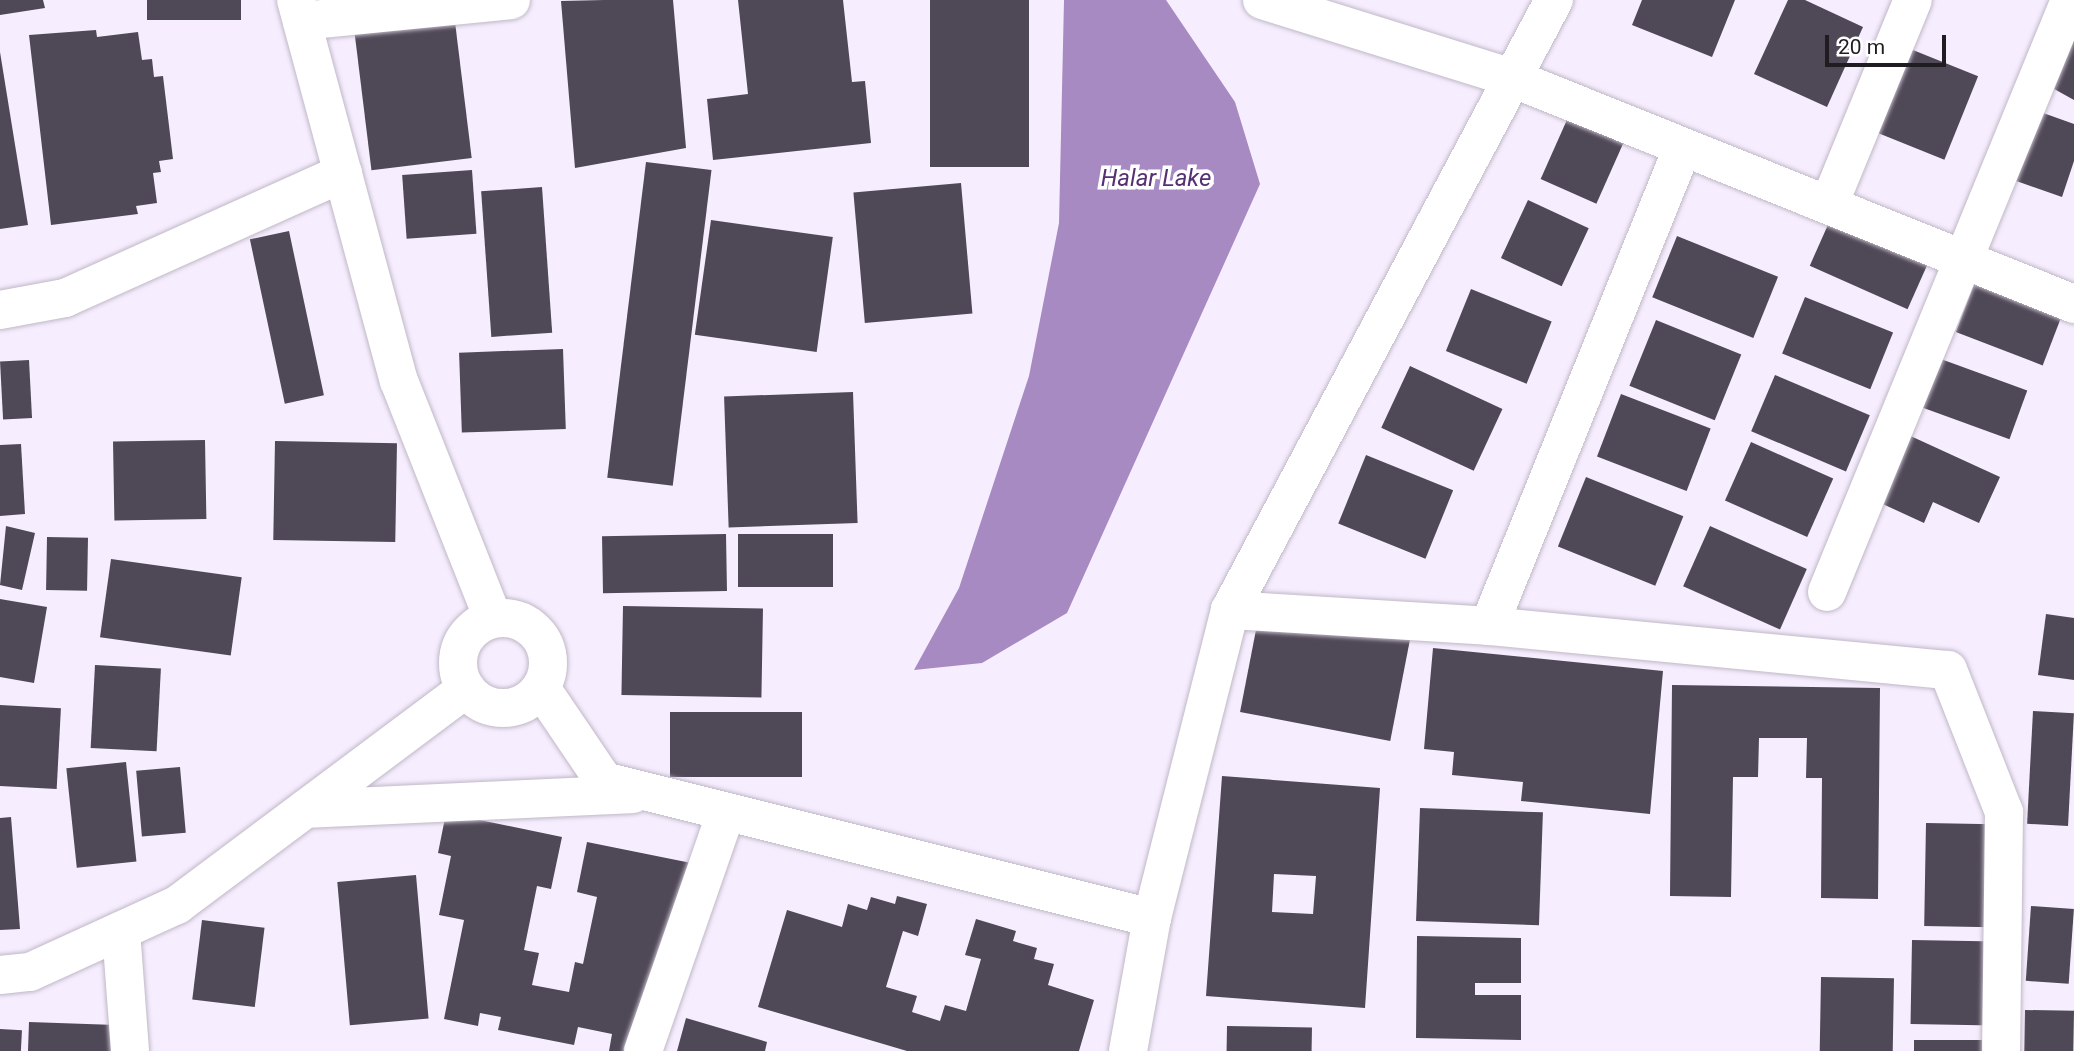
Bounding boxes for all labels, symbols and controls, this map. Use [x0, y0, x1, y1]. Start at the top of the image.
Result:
scale bar [1829, 21, 1950, 65]
text: 20 m [1838, 35, 1885, 59]
water label: Halar Lake [1101, 165, 1211, 193]

